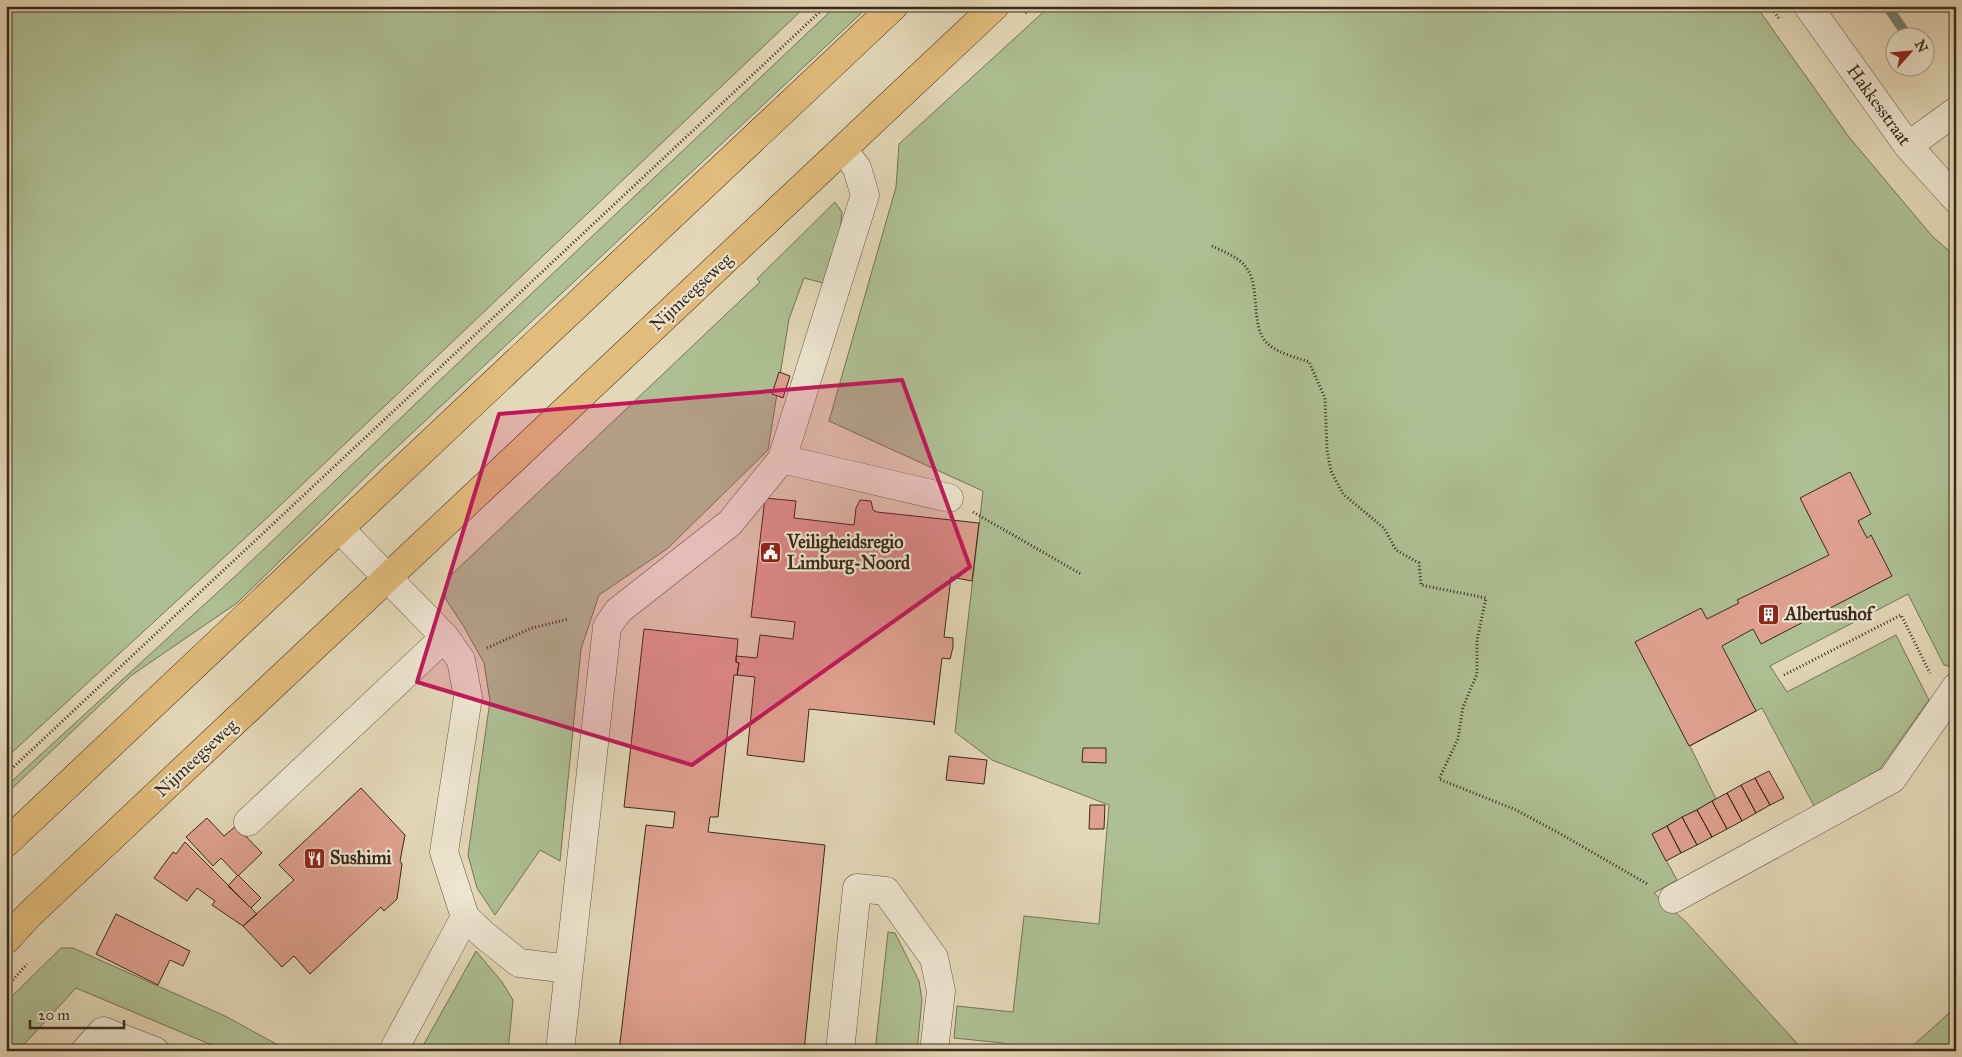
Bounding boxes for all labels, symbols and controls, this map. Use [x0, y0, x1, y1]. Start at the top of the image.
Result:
north arrow [1884, 28, 1934, 78]
text: N [1911, 37, 1931, 56]
street label: Hakkesstraat [1842, 60, 1916, 150]
street label: Nijmeegseweg [645, 248, 738, 336]
place label: Veiligheidsregio Limburg-Noord [786, 531, 911, 575]
public building icon: Veiligheidsregio Limburg-Noord [759, 540, 783, 564]
building icon: Albertushof [1757, 602, 1781, 626]
place label: Albertushof [1784, 603, 1876, 625]
street label: Nijmeegseweg [150, 714, 243, 802]
restaurant icon: Sushimi [302, 846, 326, 870]
place label: Sushimi [330, 847, 393, 869]
scale bar [30, 997, 124, 1029]
text: 20 m [38, 1006, 70, 1024]

